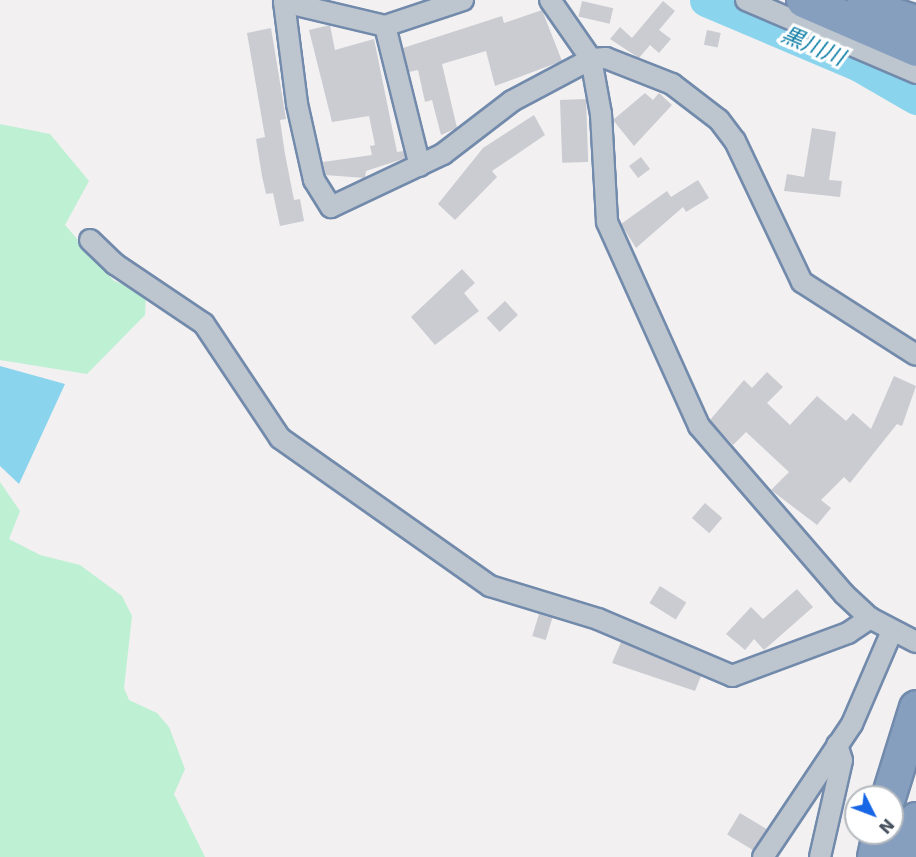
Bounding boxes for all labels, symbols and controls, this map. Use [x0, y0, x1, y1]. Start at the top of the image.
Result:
water label: 黒川川 [777, 21, 849, 71]
north arrow [844, 785, 904, 845]
text: N [875, 815, 898, 837]

